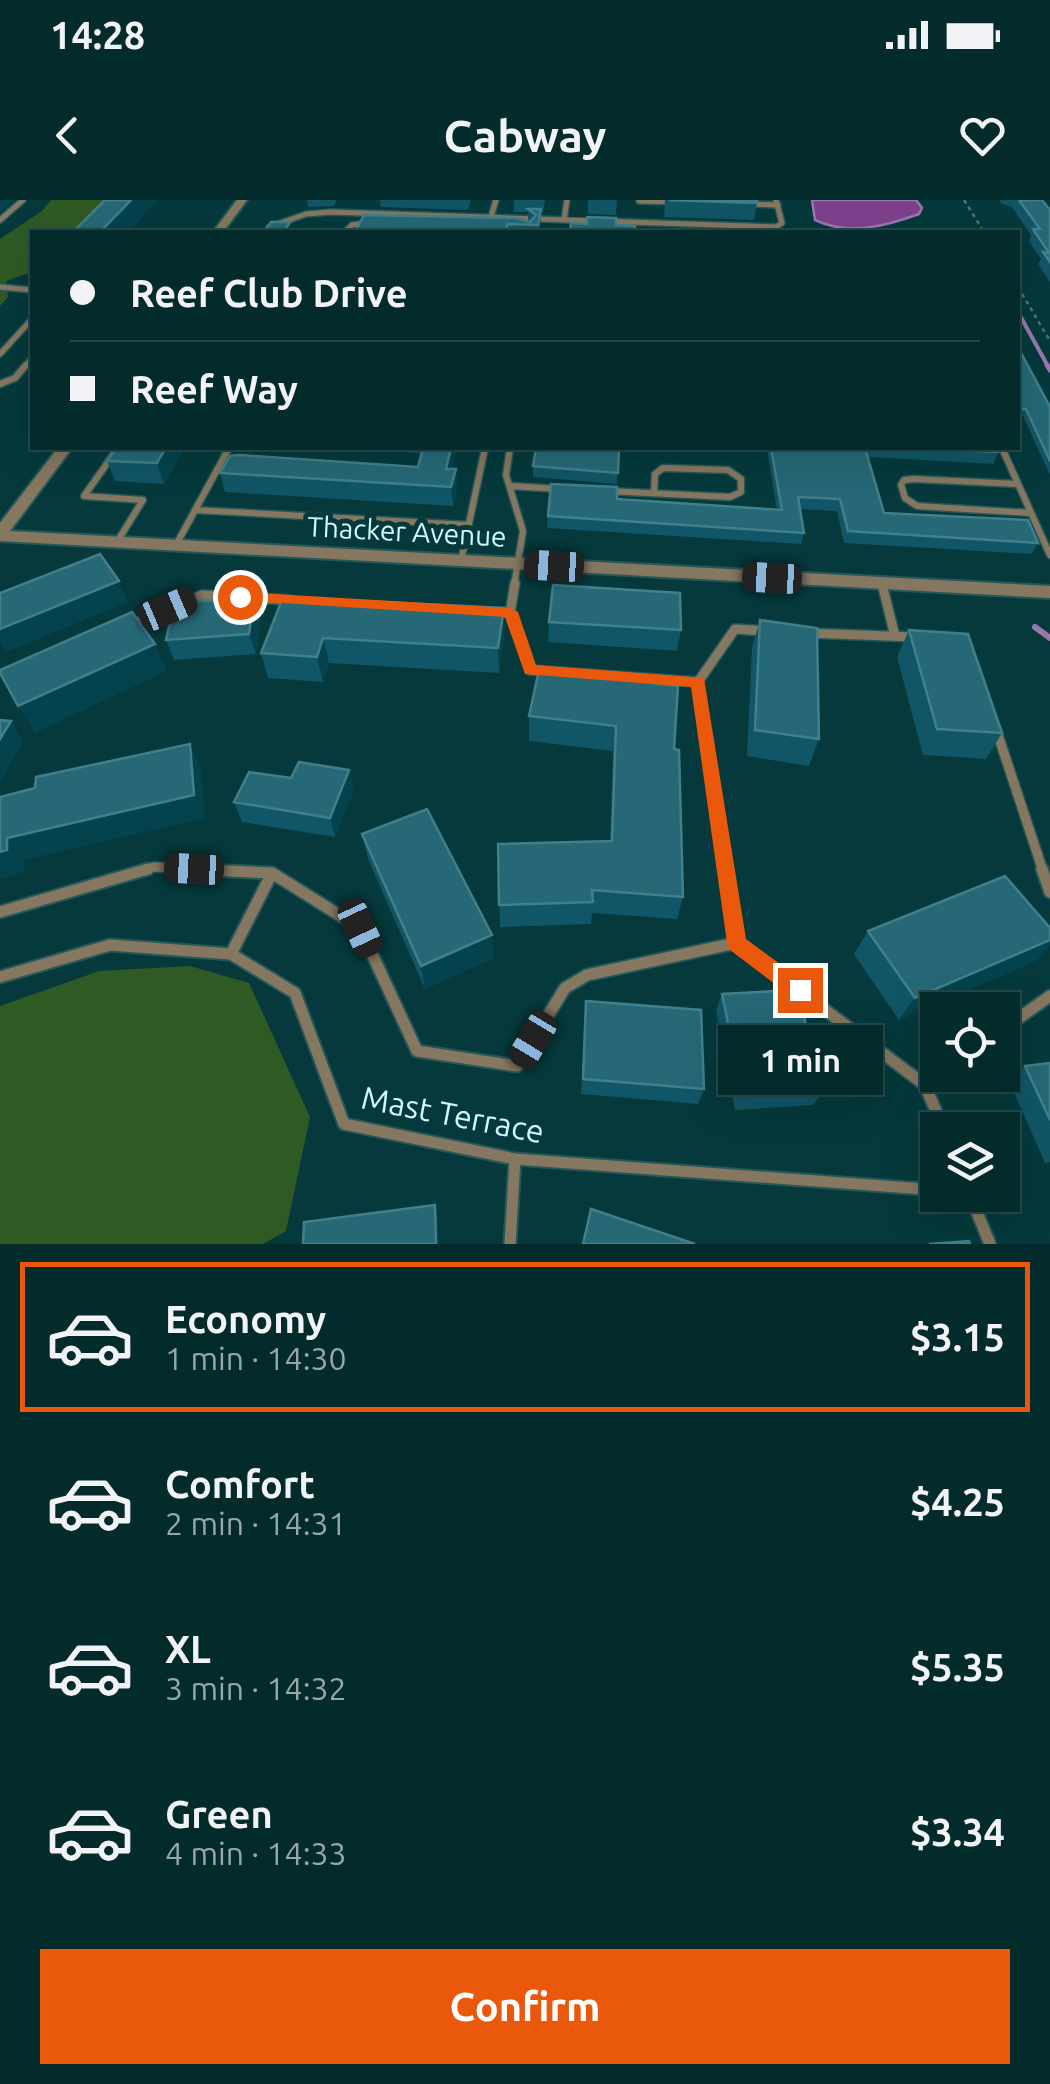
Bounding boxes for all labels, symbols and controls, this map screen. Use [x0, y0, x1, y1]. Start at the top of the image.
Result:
text: 14:28 [50, 14, 145, 56]
icon: back [40, 108, 95, 163]
icon: heart [955, 108, 1010, 163]
text: Cabway [444, 110, 606, 161]
text: Reef Club Drive [130, 272, 408, 314]
text: Reef Way [130, 368, 298, 410]
street label: Thacker Avenue [307, 510, 507, 552]
car [523, 549, 585, 583]
car [741, 561, 803, 595]
route start [218, 575, 263, 620]
car [135, 583, 201, 635]
car [163, 852, 225, 886]
car [334, 894, 386, 962]
route end [778, 968, 823, 1013]
map controls [920, 992, 1020, 1212]
button: locate [920, 992, 1020, 1092]
car [505, 1007, 561, 1073]
callout: 1 min [718, 1025, 882, 1095]
text: 1 min [760, 1042, 841, 1078]
street label: Mast Terrace [359, 1079, 547, 1149]
button: layers [920, 1112, 1020, 1212]
icon: car [45, 1292, 135, 1382]
text: Economy [165, 1298, 326, 1340]
text: $3.15 [910, 1316, 1005, 1358]
text: 1 min · 14:30 [165, 1340, 347, 1376]
icon: car [45, 1457, 135, 1547]
text: Comfort [165, 1463, 315, 1505]
text: $4.25 [910, 1481, 1005, 1523]
text: 2 min · 14:31 [165, 1505, 347, 1541]
icon: car [45, 1622, 135, 1712]
text: XL [165, 1628, 211, 1670]
text: $5.35 [910, 1646, 1005, 1688]
text: 3 min · 14:32 [165, 1670, 347, 1706]
icon: car [45, 1787, 135, 1877]
text: Green [165, 1793, 273, 1835]
text: $3.34 [910, 1811, 1005, 1853]
text: 4 min · 14:33 [165, 1835, 347, 1871]
button: Confirm [40, 1949, 1010, 2064]

